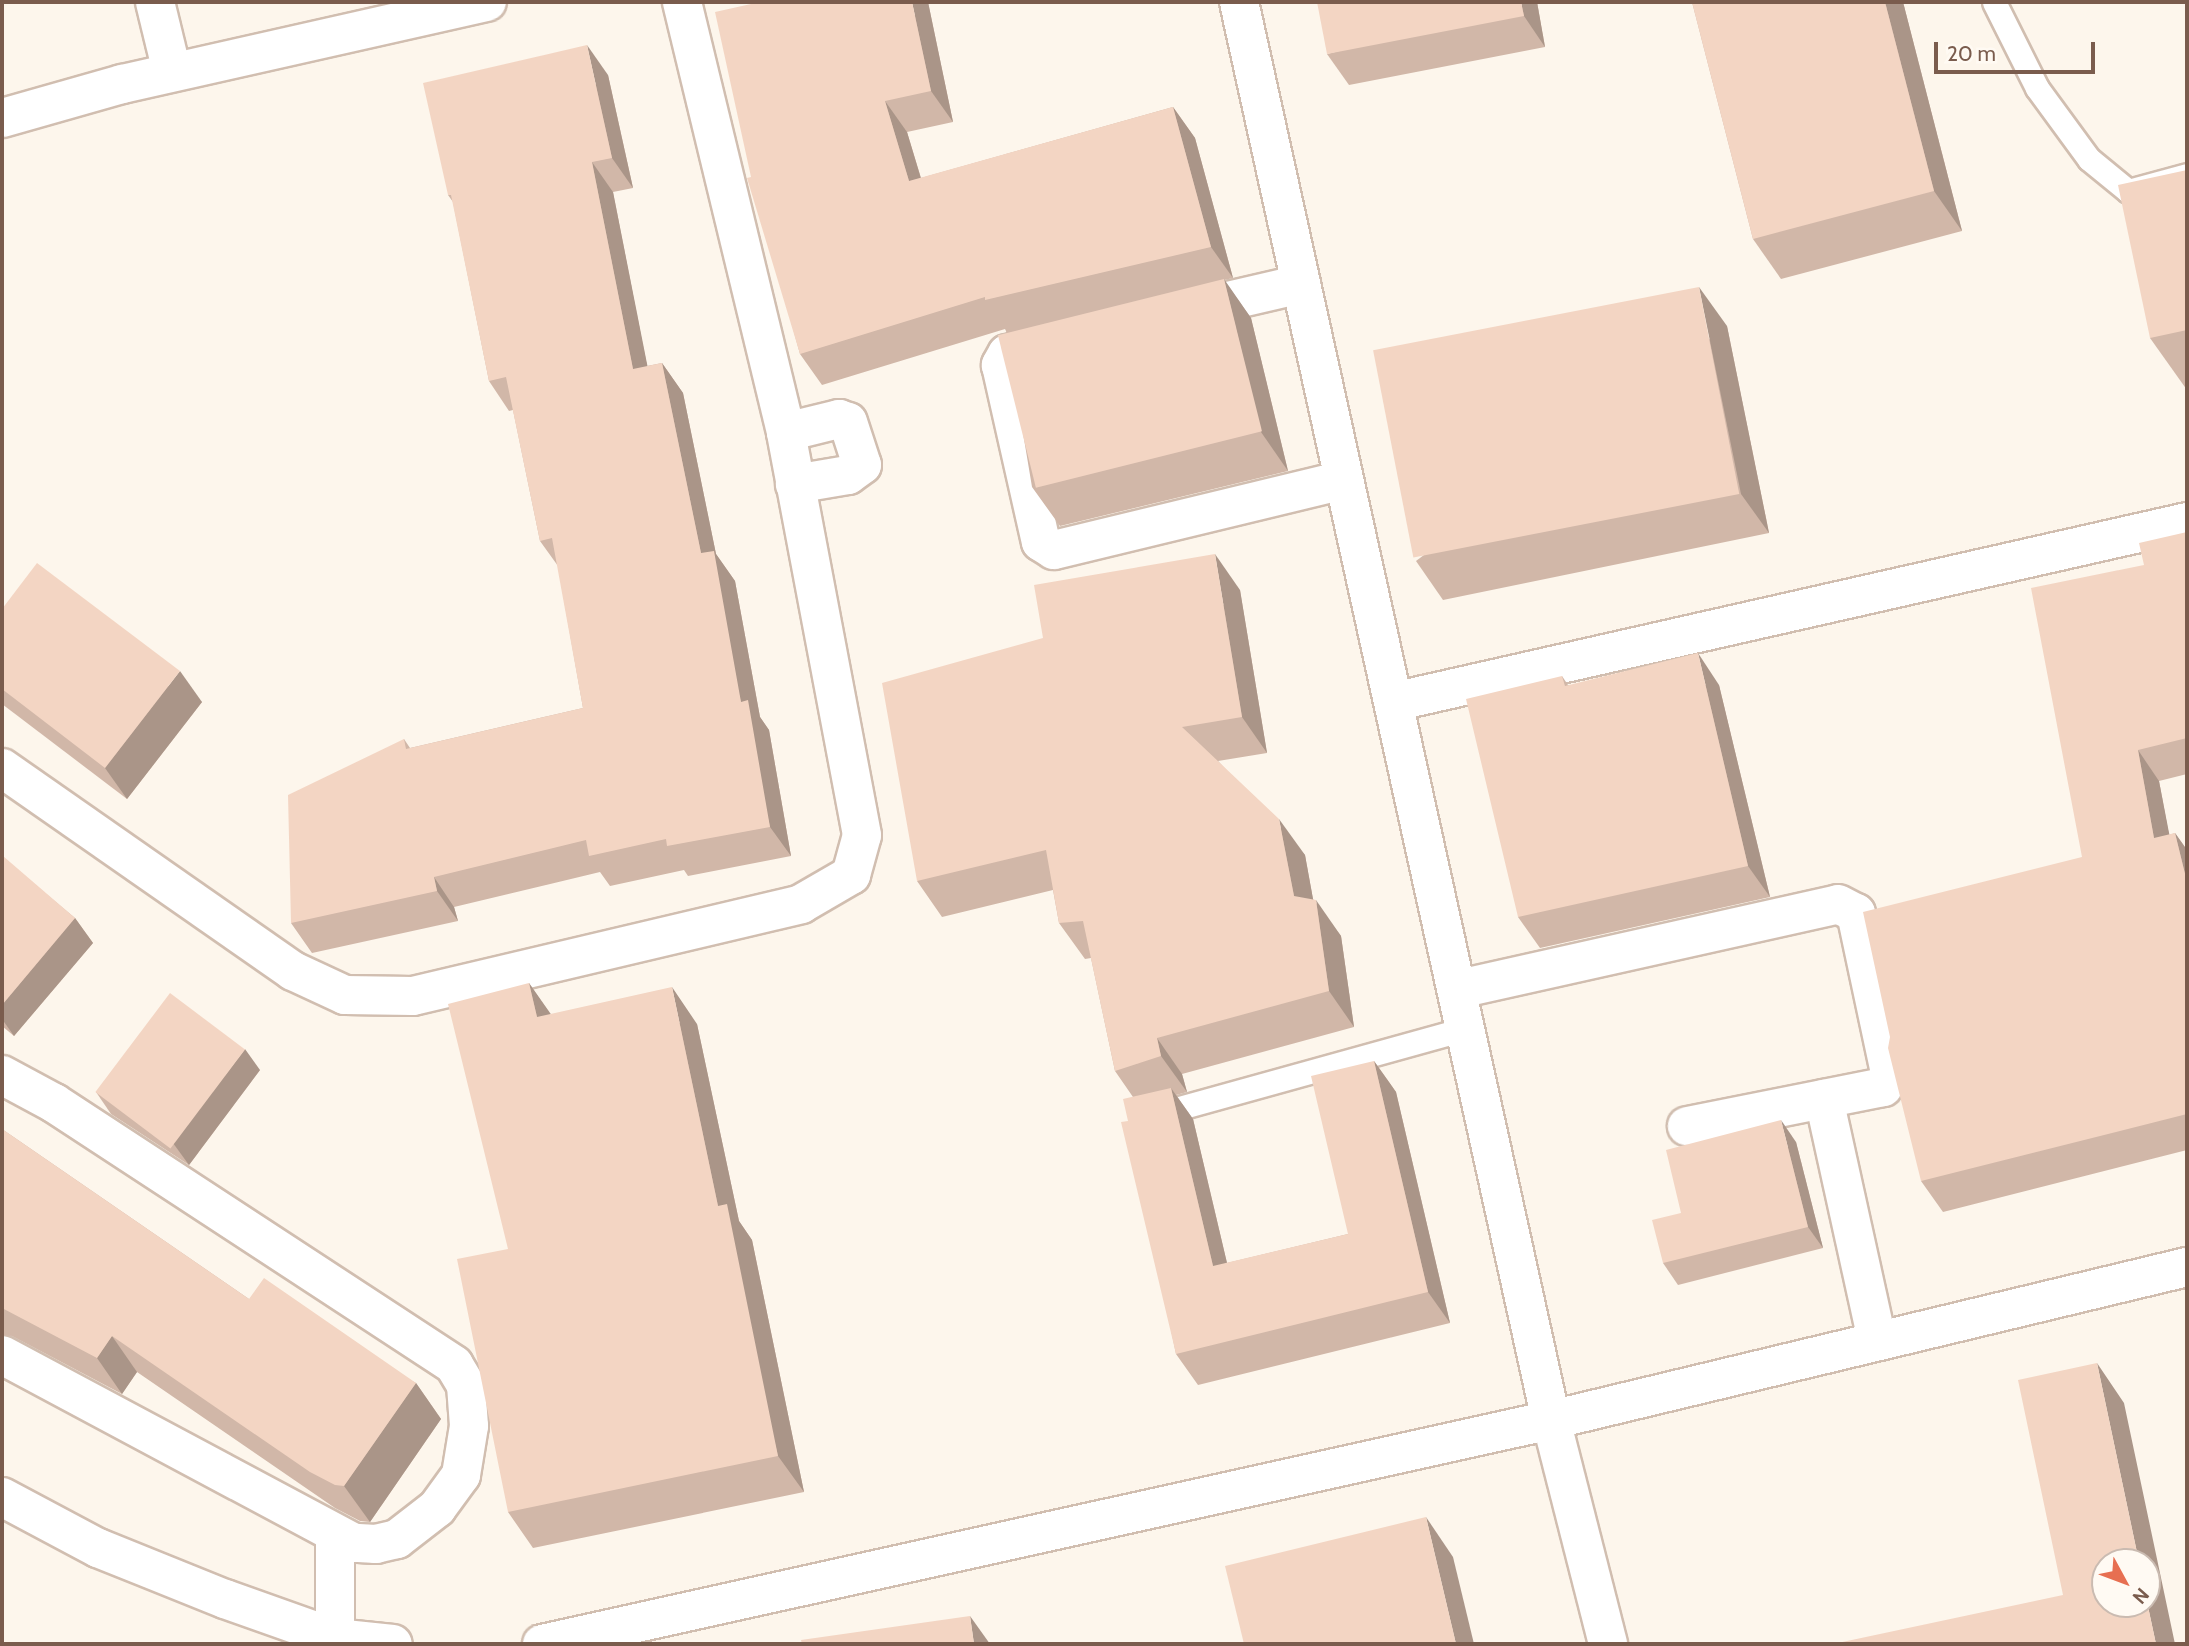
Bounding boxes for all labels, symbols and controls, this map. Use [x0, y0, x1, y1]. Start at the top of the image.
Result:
scale bar [1937, 28, 2098, 72]
text: 20 m [1947, 41, 1996, 66]
north arrow [2091, 1548, 2161, 1618]
text: N [2128, 1583, 2154, 1608]

